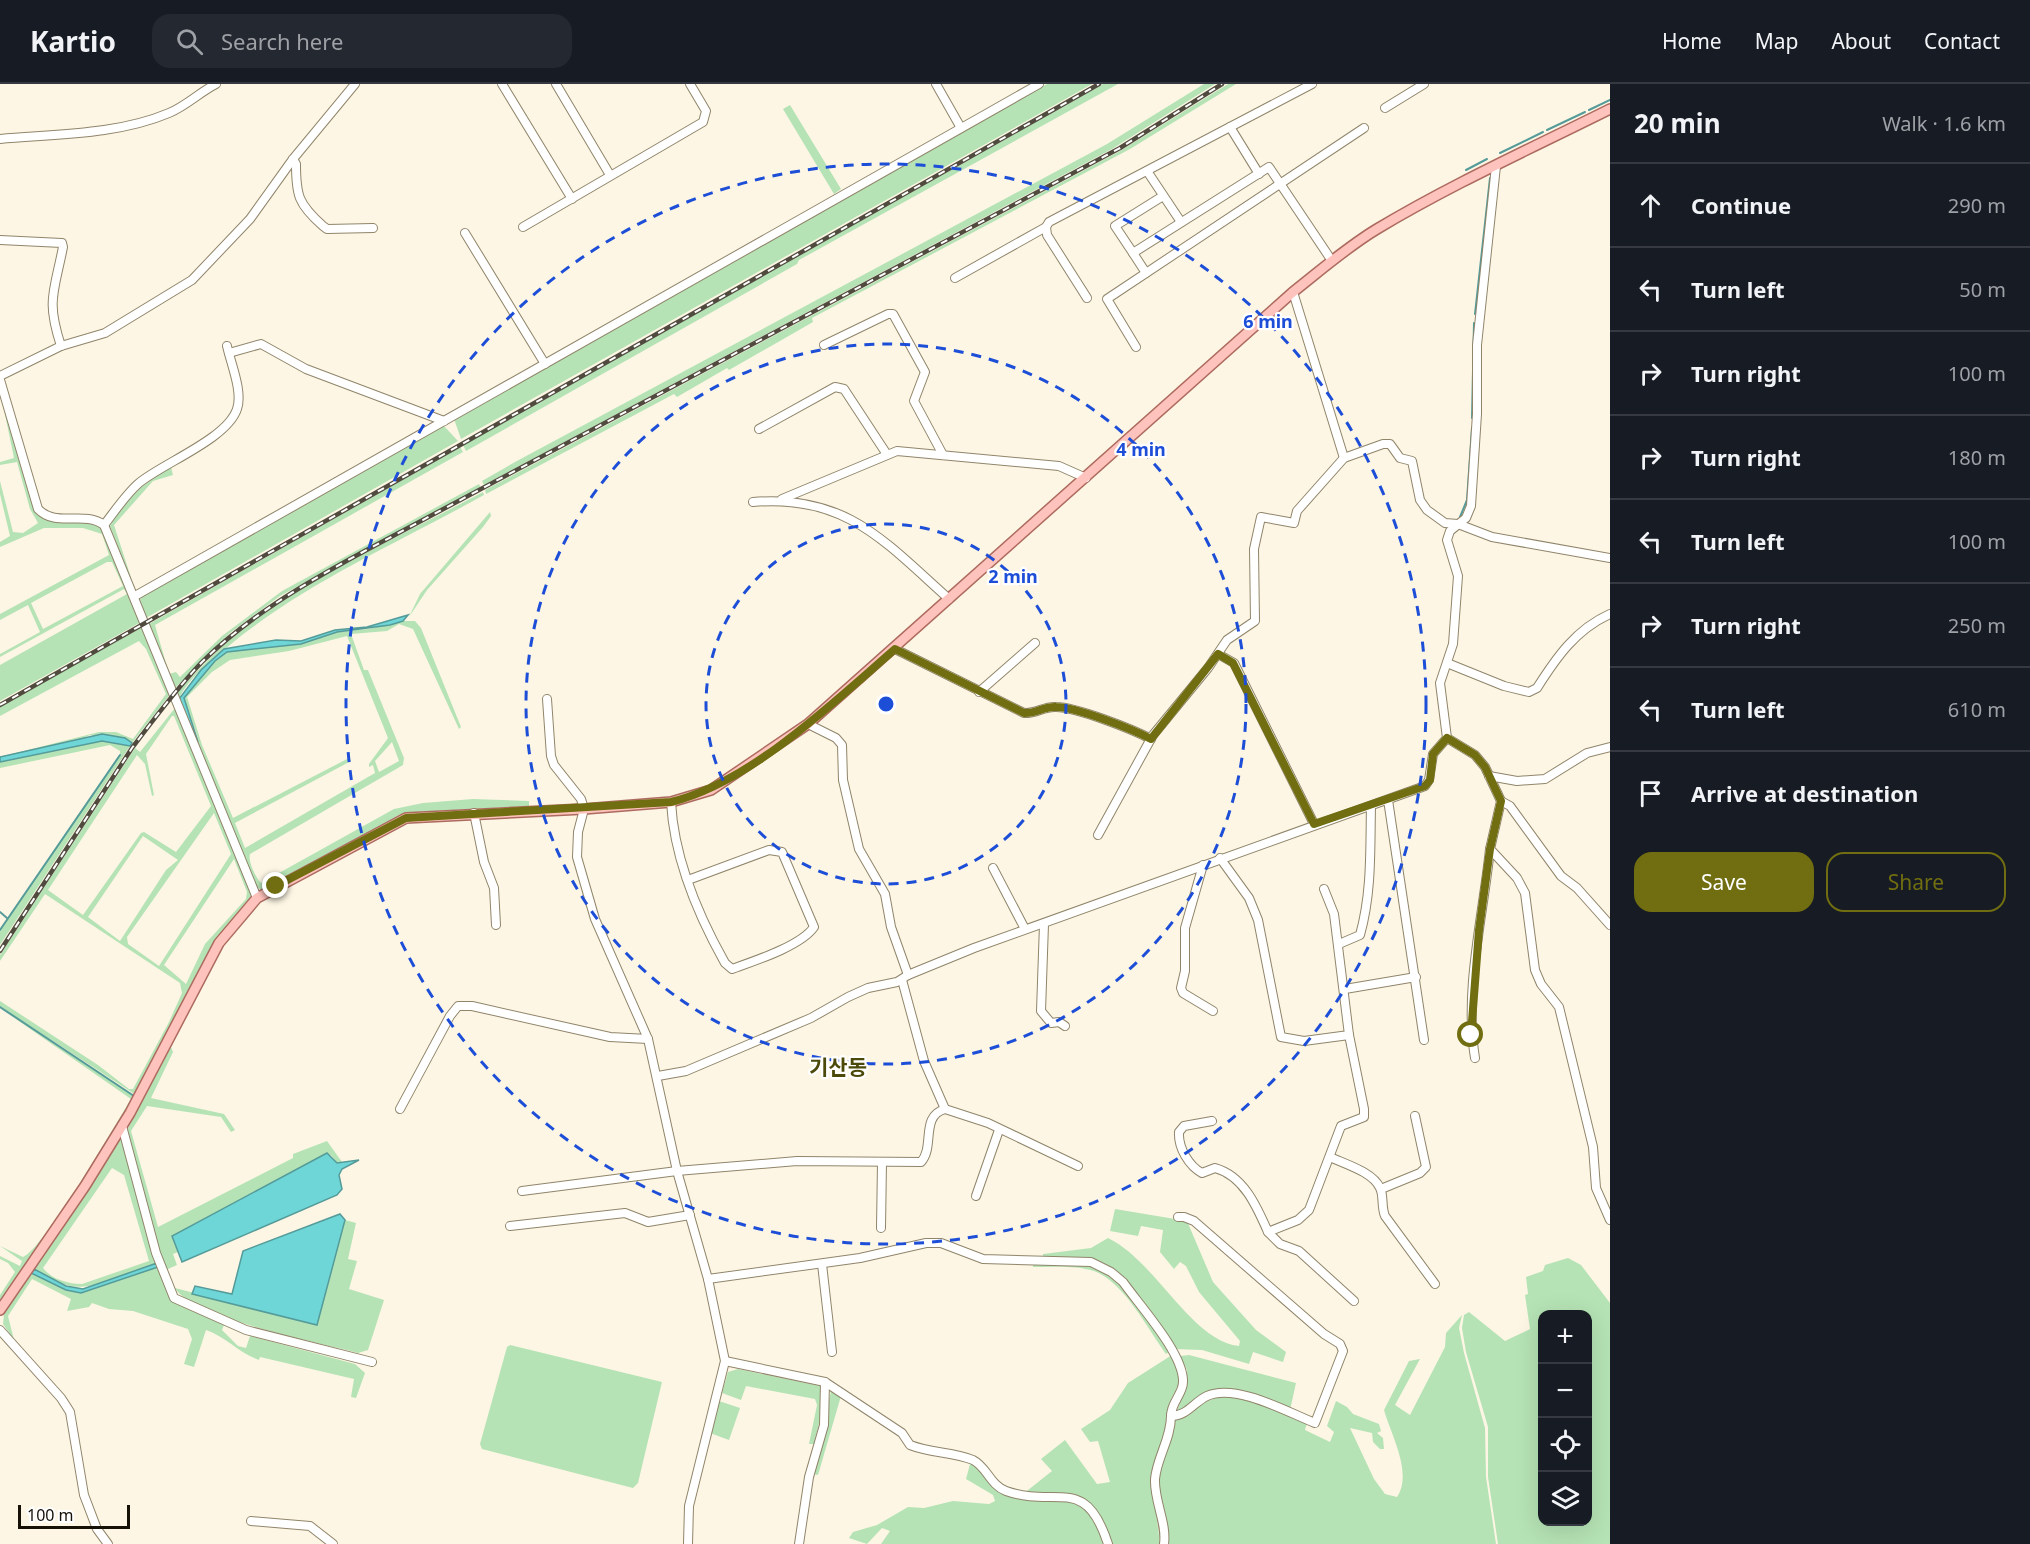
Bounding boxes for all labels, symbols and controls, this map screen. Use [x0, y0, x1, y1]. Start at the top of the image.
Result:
search box [152, 14, 572, 68]
text: Kartio [30, 22, 116, 60]
icon: search [173, 25, 206, 58]
text: Search here [221, 26, 343, 56]
text: Home [1662, 27, 1722, 55]
text: Map [1755, 27, 1798, 55]
text: About [1831, 27, 1891, 55]
text: Contact [1924, 27, 2000, 55]
text: 20 min [1634, 105, 1721, 141]
text: Walk · 1.6 km [1882, 110, 2006, 137]
icon: ahead [1634, 189, 1667, 222]
text: Continue [1691, 190, 1791, 220]
text: 290 m [1948, 192, 2006, 219]
icon: left [1634, 273, 1667, 306]
text: Turn left [1691, 274, 1785, 304]
text: 50 m [1959, 276, 2006, 303]
text: 6 min [1243, 309, 1293, 333]
icon: right [1634, 357, 1667, 390]
text: Turn right [1691, 358, 1801, 388]
text: 100 m [1948, 360, 2006, 387]
text: 4 min [1116, 437, 1166, 461]
icon: right [1634, 441, 1667, 474]
text: Turn right [1691, 442, 1801, 472]
text: 180 m [1948, 444, 2006, 471]
icon: left [1634, 525, 1667, 558]
text: Turn left [1691, 526, 1785, 556]
text: 100 m [1948, 528, 2006, 555]
text: 2 min [988, 564, 1038, 588]
icon: right [1634, 609, 1667, 642]
text: Turn right [1691, 610, 1801, 640]
text: 250 m [1948, 612, 2006, 639]
icon: left [1634, 693, 1667, 726]
centre of rings [876, 694, 896, 714]
text: Turn left [1691, 694, 1785, 724]
text: 610 m [1948, 696, 2006, 723]
icon: arrive [1634, 777, 1667, 810]
text: Arrive at destination [1691, 778, 1918, 808]
button: Save [1634, 852, 1814, 912]
button: Share [1826, 852, 2006, 912]
route end [262, 872, 288, 898]
route start [1457, 1021, 1483, 1047]
district label: 기산동 [809, 1053, 867, 1081]
map controls [1538, 1310, 1592, 1526]
button: + [1538, 1310, 1592, 1364]
button: − [1538, 1364, 1592, 1418]
button: locate [1538, 1418, 1592, 1472]
button: layers [1538, 1472, 1592, 1526]
scale bar [18, 1502, 130, 1530]
text: 100 m [27, 1504, 74, 1526]

